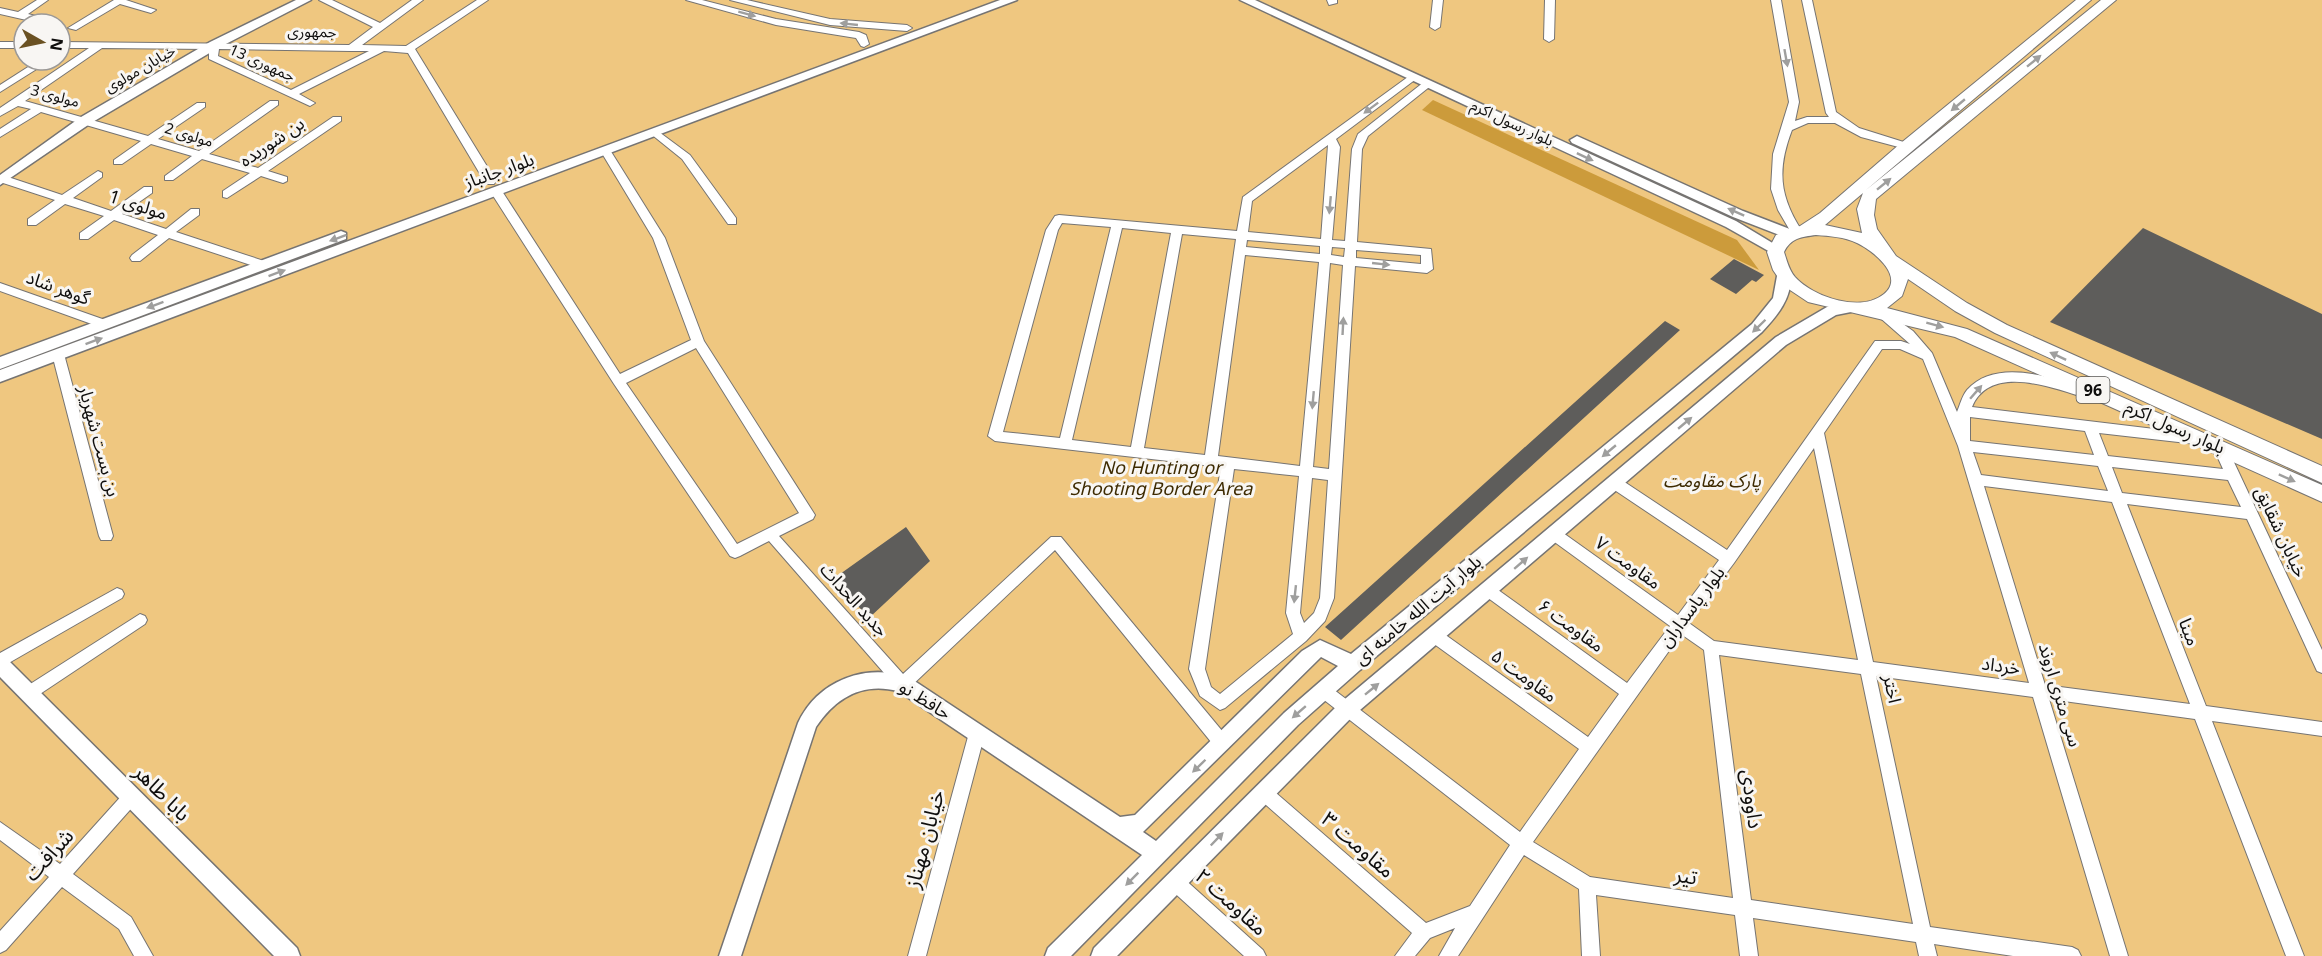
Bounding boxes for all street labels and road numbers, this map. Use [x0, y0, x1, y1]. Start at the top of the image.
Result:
street label: جمهوری [287, 16, 337, 48]
street label: جمهوری 13 [223, 34, 301, 92]
street label: خیابان مولوی [98, 35, 182, 103]
street label: مولوی 3 [27, 74, 83, 118]
street label: بلوار رسول اکرم [1465, 90, 1559, 156]
street label: بن شوریده [231, 106, 313, 178]
street label: مولوی 2 [160, 112, 218, 158]
street label: بلوار جانباز [457, 141, 540, 202]
street label: مولوی 1 [104, 178, 172, 232]
street label: گوهر شاد [20, 259, 96, 317]
road number: 96 [2076, 377, 2110, 403]
street label: بن بست شهریار [66, 380, 132, 501]
street label: بلوار رسول اکرم [2118, 388, 2232, 466]
street label: خیابان شقایق [2243, 480, 2319, 584]
street label: مقاومت ۷ [1586, 525, 1670, 601]
street label: بلوار آیت الله خامنه ای [1345, 544, 1491, 676]
street label: جدبد الحداث [809, 553, 899, 647]
street label: بلوار پاسداران [1648, 557, 1736, 657]
street label: مقاومت ۶ [1529, 588, 1613, 664]
street label: مینا [2166, 612, 2212, 652]
street label: مقاومت ۵ [1482, 638, 1566, 714]
street label: سی متری اروند [2026, 638, 2094, 752]
street label: خرداد [1979, 644, 2023, 688]
street label: حافظ نو [891, 669, 959, 731]
street label: اختر [1870, 670, 1914, 707]
street label: بابا طاهر [121, 752, 202, 833]
street label: داوودی [1727, 767, 1777, 831]
street label: خیابان مهناز [890, 785, 959, 894]
street label: مقاومت ۳ [1310, 799, 1406, 891]
street label: شرافت [12, 817, 86, 893]
street label: تیر [1670, 852, 1701, 899]
street label: مقاومت ۲ [1183, 856, 1279, 948]

